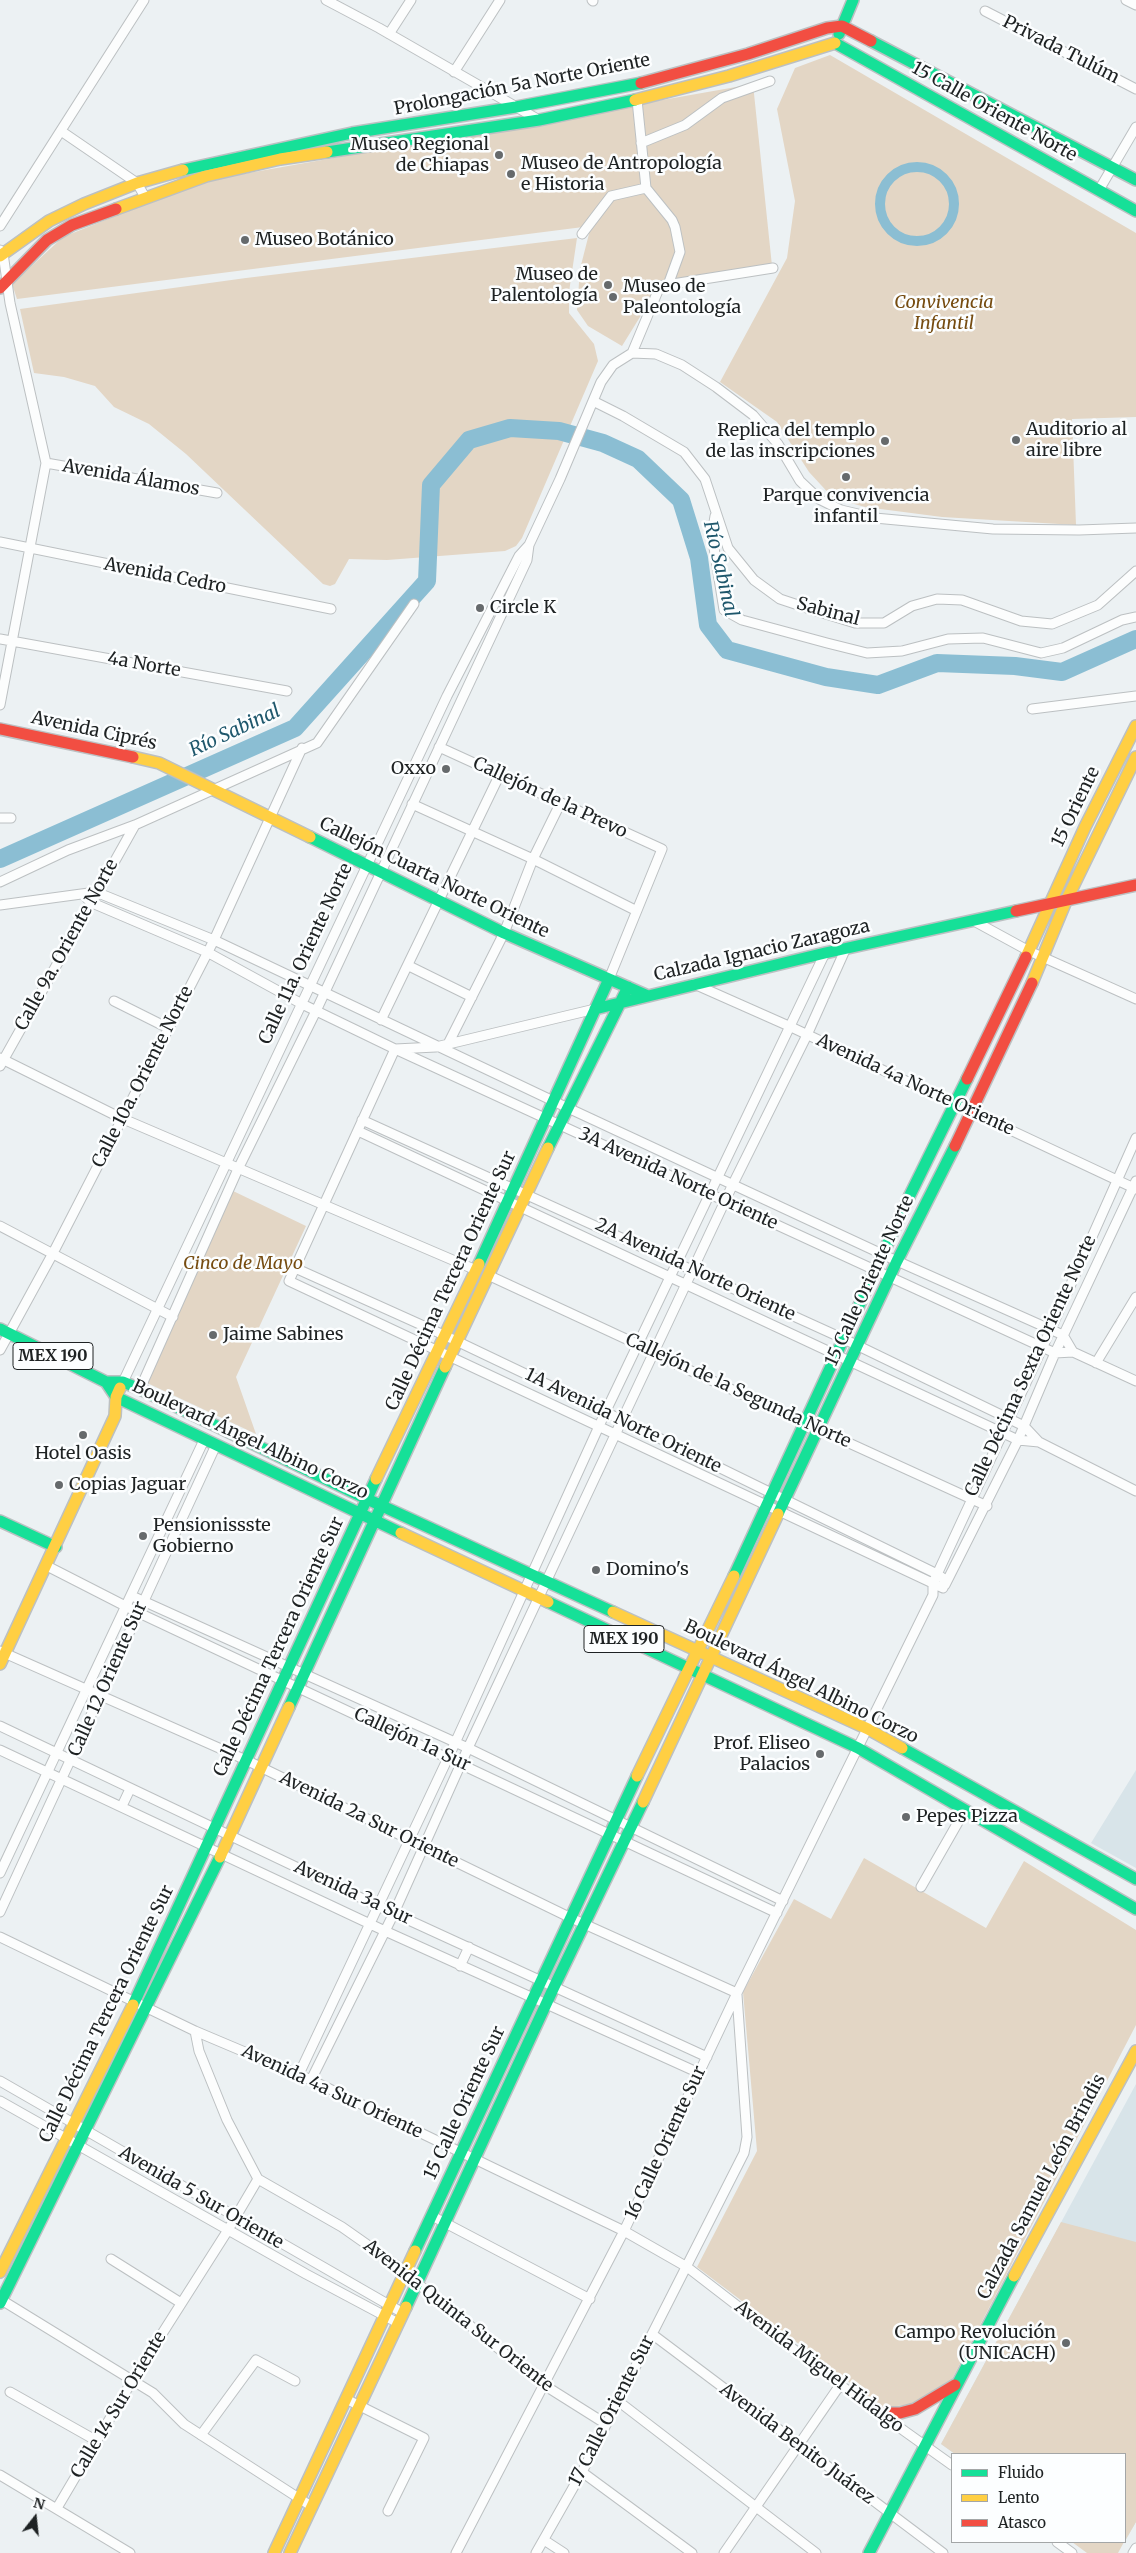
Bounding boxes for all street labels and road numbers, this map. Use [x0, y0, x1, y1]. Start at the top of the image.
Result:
street label: Privada Tulúm [999, 11, 1123, 89]
street label: Prolongación 5a Norte Oriente [392, 50, 652, 120]
street label: 15 Calle Oriente Norte [908, 58, 1080, 166]
street label: Avenida Álamos [61, 455, 201, 501]
street label: Avenida Cedro [102, 554, 228, 598]
street label: Sabinal [794, 593, 862, 631]
street label: 4a Norte [106, 648, 182, 682]
street label: Avenida Ciprés [29, 707, 159, 755]
street label: Callejón de la Prevo [469, 753, 631, 843]
street label: 15 Oriente [1047, 763, 1105, 851]
street label: Callejón Cuarta Norte Oriente [316, 813, 552, 943]
street label: Calle 9a. Oriente Norte [11, 856, 123, 1034]
street label: Calle 11a. Oriente Norte [255, 860, 357, 1048]
street label: Calzada Ignacio Zaragoza [652, 916, 872, 986]
street label: Calle 10a. Oriente Norte [88, 983, 198, 1171]
street label: Avenida 4a Norte Oriente [813, 1030, 1017, 1140]
street label: 3A Avenida Norte Oriente [575, 1123, 781, 1235]
street label: Calle Décima Tercera Oriente Sur [381, 1148, 521, 1414]
street label: 15 Calle Oriente Norte [821, 1192, 919, 1370]
street label: 2A Avenida Norte Oriente [592, 1214, 798, 1326]
street label: Calle Décima Sexta Oriente Norte [961, 1232, 1101, 1500]
street label: Callejón de la Segunda Norte [622, 1329, 854, 1453]
road number: MEX 190 [13, 1342, 93, 1370]
street label: 1A Avenida Norte Oriente [521, 1364, 725, 1478]
street label: Boulevard Ángel Albino Corzo [129, 1376, 371, 1504]
street label: Calle Décima Tercera Oriente Sur [209, 1514, 349, 1780]
street label: Calle 12 Oriente Sur [64, 1598, 152, 1760]
street label: Boulevard Ángel Albino Corzo [680, 1616, 922, 1748]
road number: MEX 190 [584, 1626, 664, 1652]
street label: Callejón 1a Sur [350, 1704, 474, 1776]
street label: Avenida 2a Sur Oriente [276, 1767, 462, 1873]
street label: Avenida 3a Sur [291, 1856, 415, 1930]
street label: Calle Décima Tercera Oriente Sur [35, 1882, 179, 2146]
street label: 15 Calle Oriente Sur [420, 2023, 510, 2183]
street label: Avenida 4a Sur Oriente [238, 2041, 426, 2143]
street label: 16 Calle Oriente Sur [621, 2063, 711, 2223]
street label: Calzada Samuel León Brindis [973, 2071, 1111, 2303]
street label: Avenida 5 Sur Oriente [115, 2142, 287, 2254]
street label: Avenida Quinta Sur Oriente [359, 2235, 557, 2397]
street label: Avenida Miguel Hidalgo [730, 2296, 908, 2438]
street label: Calle 14 Sur Oriente [67, 2328, 171, 2482]
street label: 17 Calle Oriente Sur [565, 2332, 659, 2490]
street label: Avenida Benito Juárez [715, 2379, 879, 2509]

